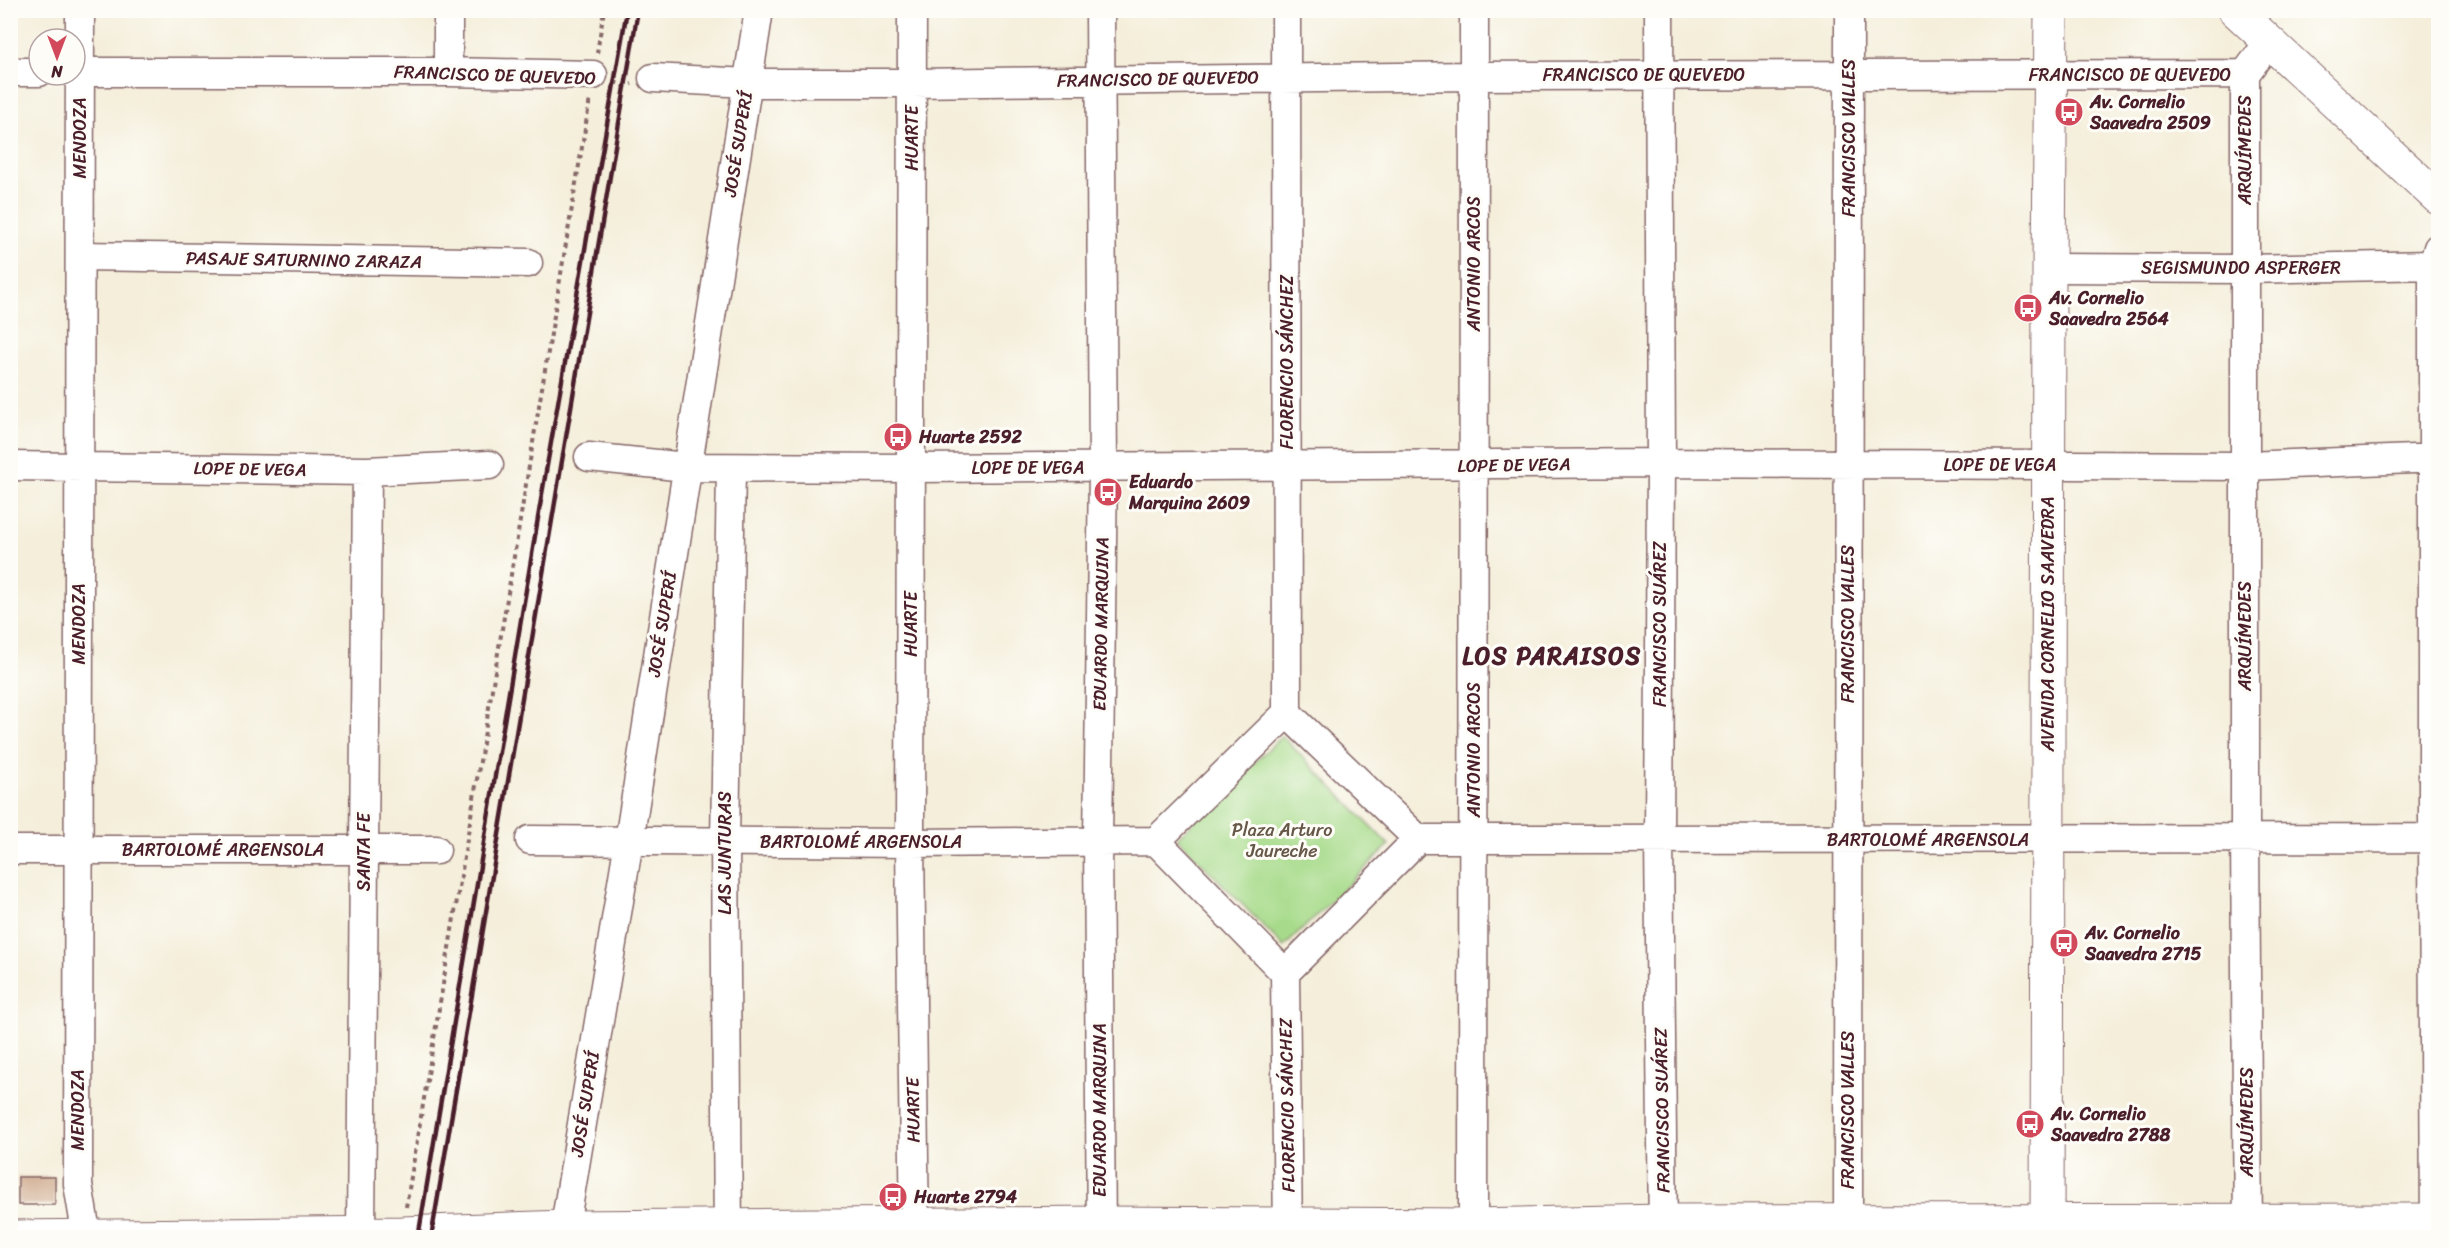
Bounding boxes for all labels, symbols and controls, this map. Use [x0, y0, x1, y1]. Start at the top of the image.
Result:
north arrow [27, 27, 87, 87]
street label: FRANCISCO DE QUEVEDO [393, 55, 597, 95]
text: N [51, 57, 64, 86]
street label: FRANCISCO DE QUEVEDO [1543, 59, 1745, 91]
street label: FRANCISCO VALLES [1833, 59, 1865, 217]
street label: FRANCISCO DE QUEVEDO [2029, 59, 2231, 91]
street label: FRANCISCO DE QUEVEDO [1057, 61, 1259, 97]
place label: Av. Cornelio Saavedra 2509 [2089, 86, 2211, 139]
street label: JOSÉ SUPERÍ [714, 87, 762, 200]
street label: ARQUÍMEDES [2229, 95, 2261, 206]
bus stop icon: Av. Cornelio Saavedra 2509 [2053, 96, 2085, 128]
street label: MENDOZA [64, 97, 96, 179]
street label: HUARTE [896, 104, 928, 171]
street label: ANTONIO ARCOS [1458, 196, 1490, 333]
street label: PASAJE SATURNINO ZARAZA [186, 242, 422, 278]
street label: SEGISMUNDO ASPERGER [2141, 252, 2341, 284]
street label: FLORENCIO SÁNCHEZ [1271, 274, 1303, 449]
place label: Av. Cornelio Saavedra 2564 [2048, 282, 2170, 335]
bus stop icon: Av. Cornelio Saavedra 2564 [2012, 292, 2044, 324]
bus stop icon: Huarte 2592 [882, 421, 914, 453]
place label: Huarte 2592 [918, 421, 1022, 453]
street label: LOPE DE VEGA [1457, 448, 1571, 482]
street label: LOPE DE VEGA [1944, 449, 2057, 481]
street label: LOPE DE VEGA [193, 452, 307, 486]
street label: LOPE DE VEGA [972, 452, 1085, 484]
place label: Eduardo Marquina 2609 [1128, 466, 1250, 519]
bus stop icon: Eduardo Marquina 2609 [1092, 476, 1124, 508]
street label: AVENIDA CORNELIO SAAVEDRA [2032, 496, 2064, 753]
street label: EDUARDO MARQUINA [1083, 537, 1119, 711]
street label: FRANCISCO SUÁREZ [1644, 540, 1676, 707]
street label: FRANCISCO VALLES [1832, 545, 1864, 703]
street label: JOSÉ SUPERÍ [638, 567, 686, 680]
street label: ARQUÍMEDES [2229, 581, 2261, 692]
street label: MENDOZA [63, 583, 95, 665]
street label: HUARTE [895, 590, 927, 657]
district label: LOS PARAISOS [1462, 635, 1642, 677]
street label: ANTONIO ARCOS [1458, 682, 1490, 819]
street label: LAS JUNTURAS [709, 791, 741, 915]
street label: SANTA FE [348, 812, 380, 891]
park label: Plaza Arturo Jaureche [1232, 814, 1332, 867]
street label: BARTOLOMÉ ARGENSOLA [1827, 824, 2029, 856]
street label: BARTOLOMÉ ARGENSOLA [760, 826, 962, 858]
street label: BARTOLOMÉ ARGENSOLA [122, 834, 324, 866]
place label: Av. Cornelio Saavedra 2715 [2084, 917, 2201, 970]
bus stop icon: Av. Cornelio Saavedra 2715 [2048, 927, 2080, 959]
street label: FLORENCIO SÁNCHEZ [1269, 1017, 1305, 1193]
street label: EDUARDO MARQUINA [1084, 1023, 1116, 1197]
street label: FRANCISCO SUÁREZ [1645, 1026, 1679, 1193]
street label: FRANCISCO VALLES [1832, 1031, 1864, 1189]
street label: JOSÉ SUPERÍ [561, 1047, 609, 1160]
street label: ARQUÍMEDES [2231, 1067, 2263, 1178]
street label: MENDOZA [62, 1069, 94, 1151]
street label: HUARTE [896, 1076, 930, 1143]
place label: Av. Cornelio Saavedra 2788 [2050, 1098, 2171, 1151]
bus stop icon: Av. Cornelio Saavedra 2788 [2014, 1108, 2046, 1140]
bus stop icon: Huarte 2794 [877, 1181, 909, 1213]
place label: Huarte 2794 [913, 1181, 1018, 1213]

